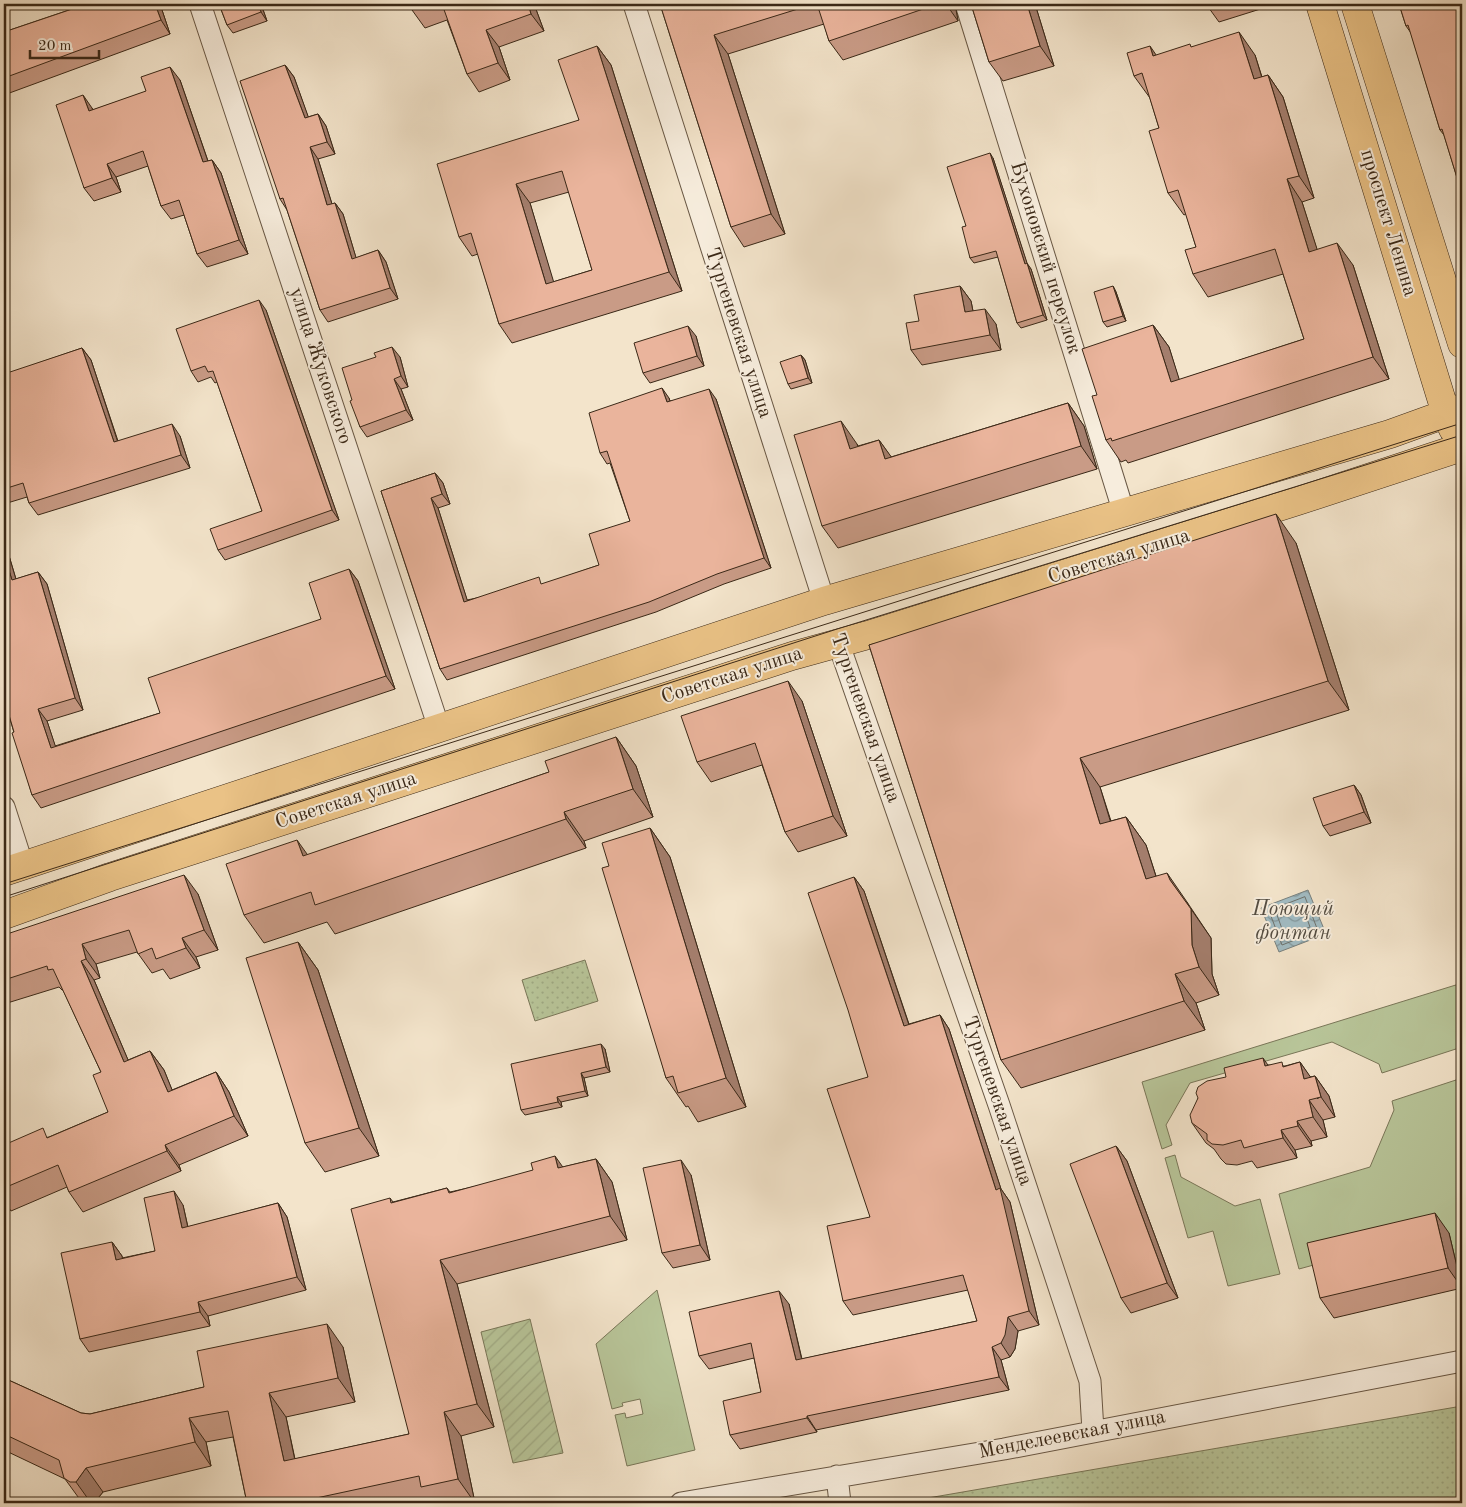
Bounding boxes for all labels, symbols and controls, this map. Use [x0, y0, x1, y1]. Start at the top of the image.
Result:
scale bar [30, 28, 99, 60]
text: 20 m [38, 39, 72, 54]
street label: проспект Ленина [1356, 147, 1420, 299]
street label: Бухоновский переулок [1006, 159, 1084, 357]
street label: Тургеневская улица [701, 245, 775, 421]
street label: улица Жуковского [285, 285, 355, 447]
street label: Советская улица [1046, 526, 1192, 588]
street label: Тургеневская улица [827, 631, 903, 805]
street label: Советская улица [659, 644, 805, 708]
street label: Советская улица [273, 769, 419, 833]
water label: Поющий фонтан [1251, 899, 1334, 944]
street label: Тургеневская улица [959, 1014, 1035, 1188]
street label: Менделеевская улица [977, 1407, 1167, 1463]

